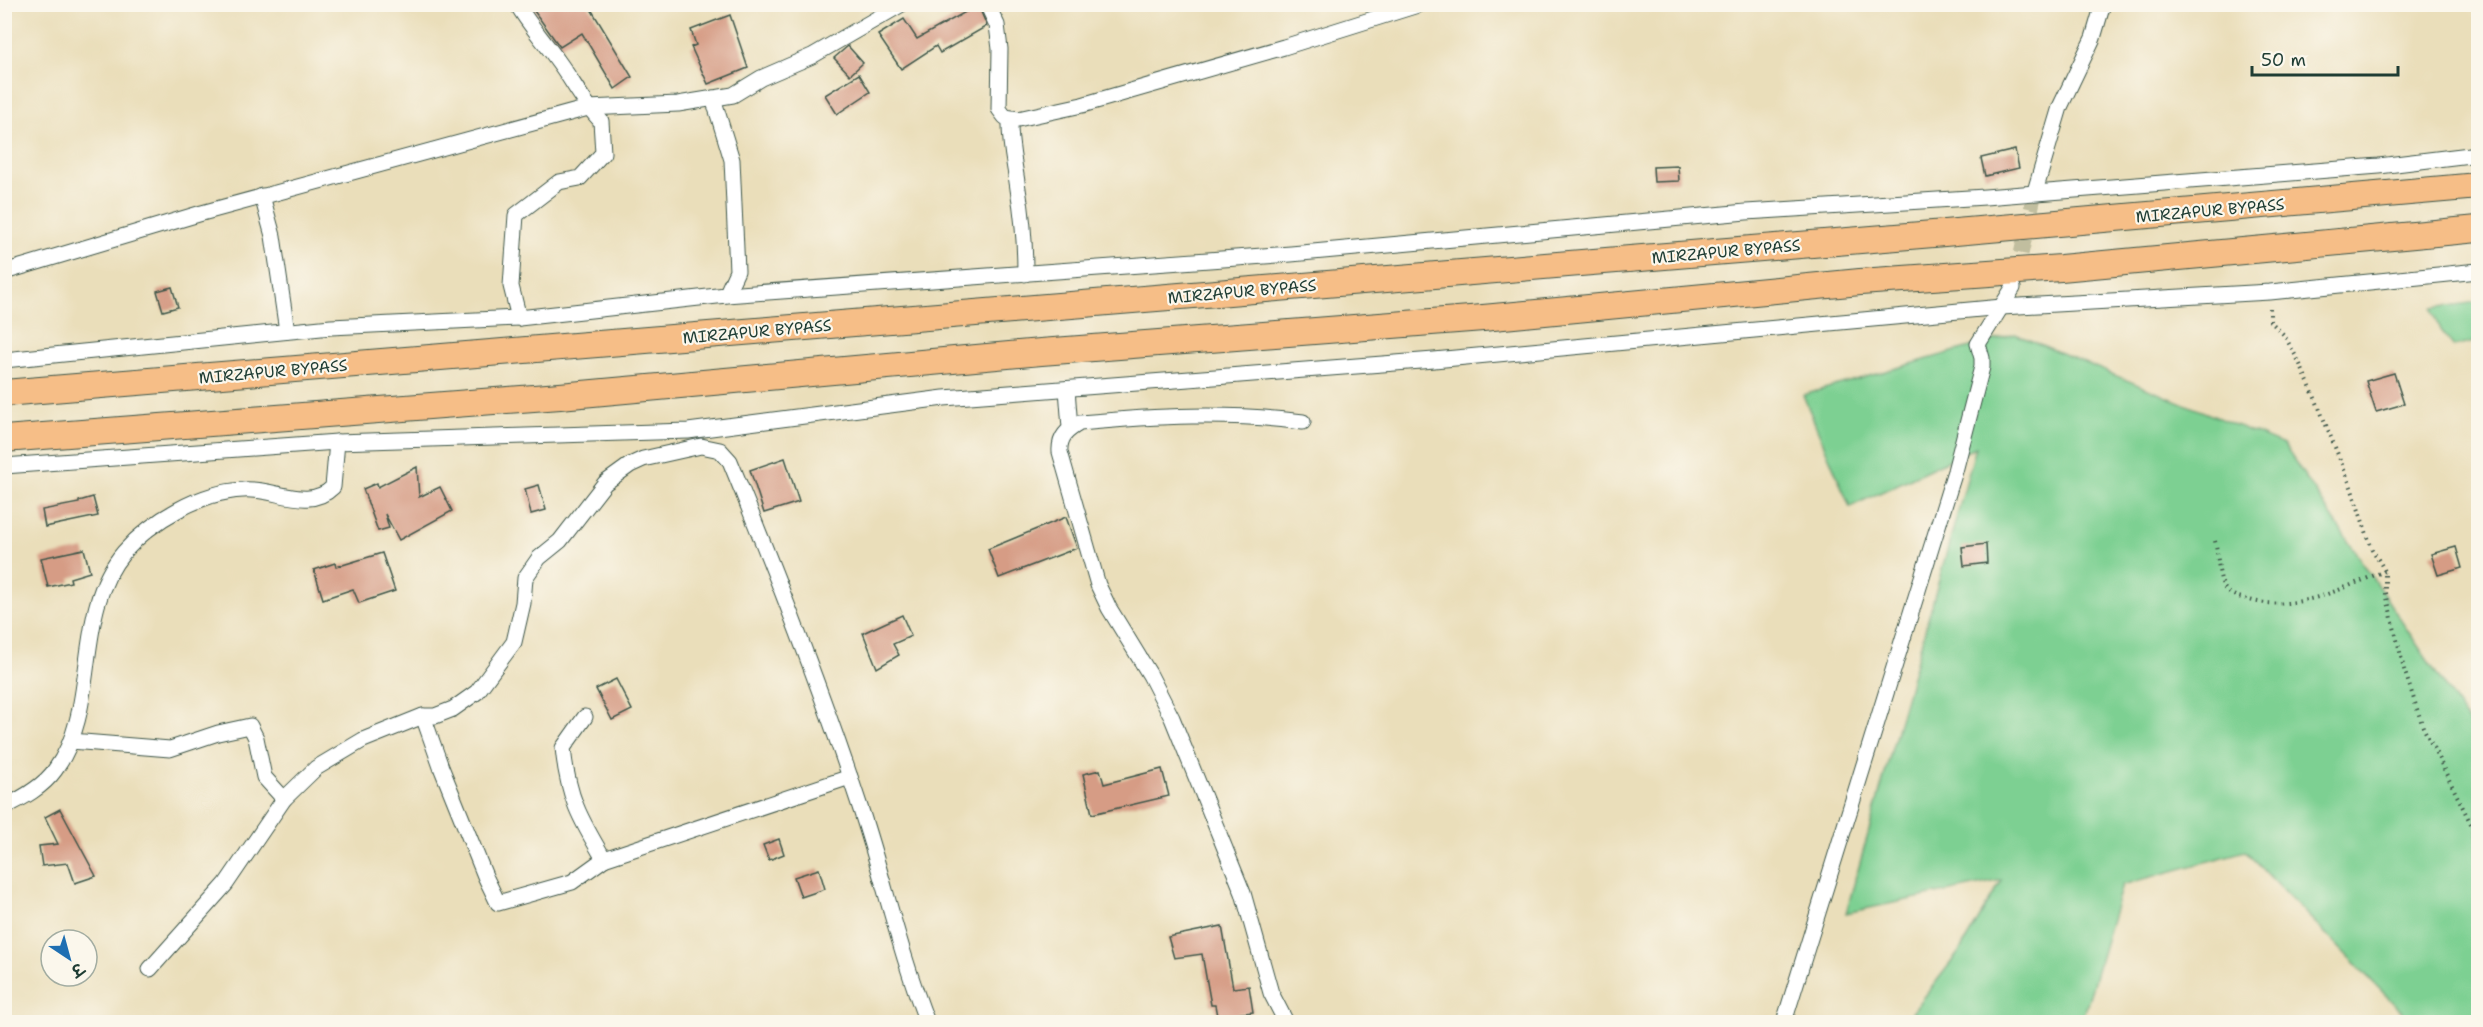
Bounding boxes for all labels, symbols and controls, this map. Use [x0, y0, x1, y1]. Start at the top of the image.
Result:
scale bar [2252, 39, 2398, 77]
text: 50 m [2261, 48, 2306, 72]
street label: MIRZAPUR BYPASS [2135, 194, 2285, 227]
street label: MIRZAPUR BYPASS [1651, 235, 1801, 268]
street label: MIRZAPUR BYPASS [1167, 275, 1317, 308]
street label: MIRZAPUR BYPASS [682, 315, 832, 348]
street label: MIRZAPUR BYPASS [198, 355, 348, 388]
north arrow [39, 928, 99, 988]
text: उ [66, 957, 90, 982]

